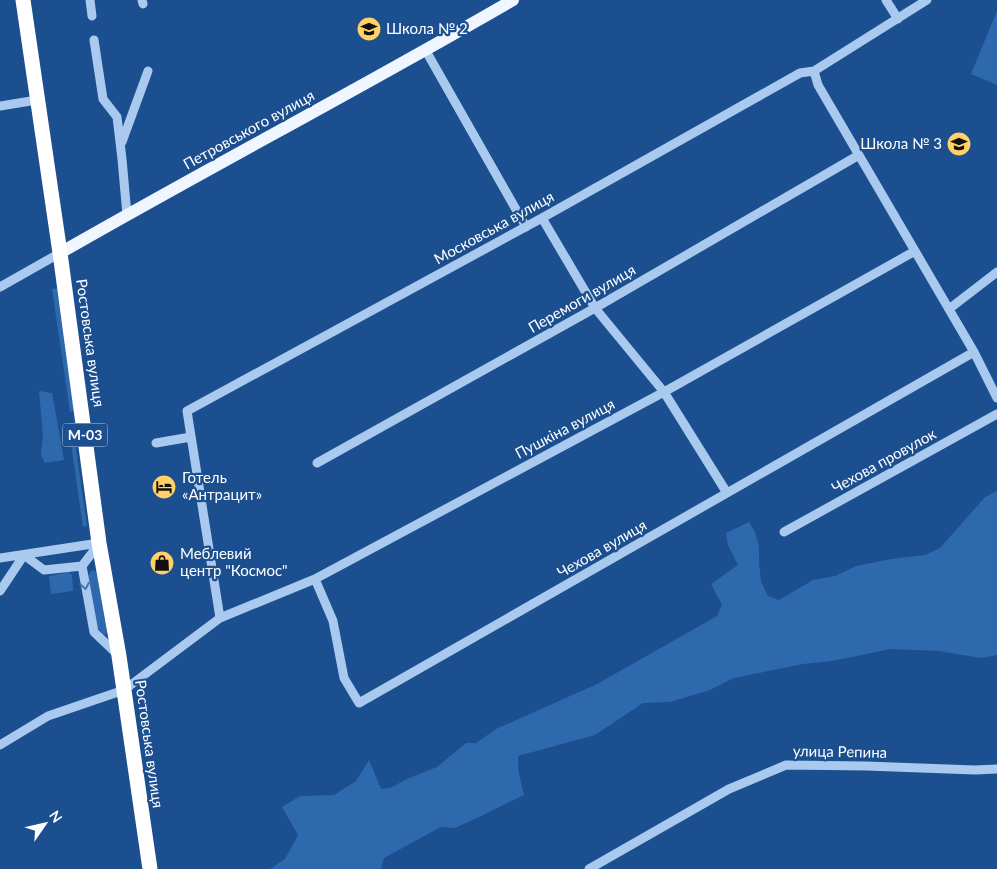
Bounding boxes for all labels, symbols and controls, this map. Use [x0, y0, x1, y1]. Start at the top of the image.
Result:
school or university icon: Школа № 2 [356, 16, 382, 42]
place label: Школа № 2 [386, 19, 468, 37]
street label: Петровського вулиця [180, 86, 317, 173]
school or university icon: Школа № 3 [946, 131, 972, 157]
place label: Школа № 3 [860, 134, 942, 152]
street label: Московська вулиця [430, 187, 557, 268]
street label: Перемоги вулиця [525, 260, 638, 336]
street label: Ростовська вулиця [73, 278, 109, 408]
street label: Пушкіна вулиця [512, 394, 617, 462]
road number: М-03 [62, 424, 108, 446]
street label: Чехова провулок [828, 424, 939, 496]
place label: Готель «Антрацит» [182, 468, 262, 503]
hotel icon: Готель «Антрацит» [151, 474, 177, 500]
street label: Чехова вулиця [554, 515, 649, 581]
place label: Меблевий центр "Космос" [180, 544, 288, 579]
shop icon: Меблевий центр "Космос" [149, 550, 175, 576]
one-way arrow [80, 581, 90, 590]
street label: Ростовська вулиця [132, 679, 168, 809]
street label: улица Репина [793, 741, 887, 761]
north arrow [20, 799, 70, 849]
text: N [46, 807, 66, 826]

